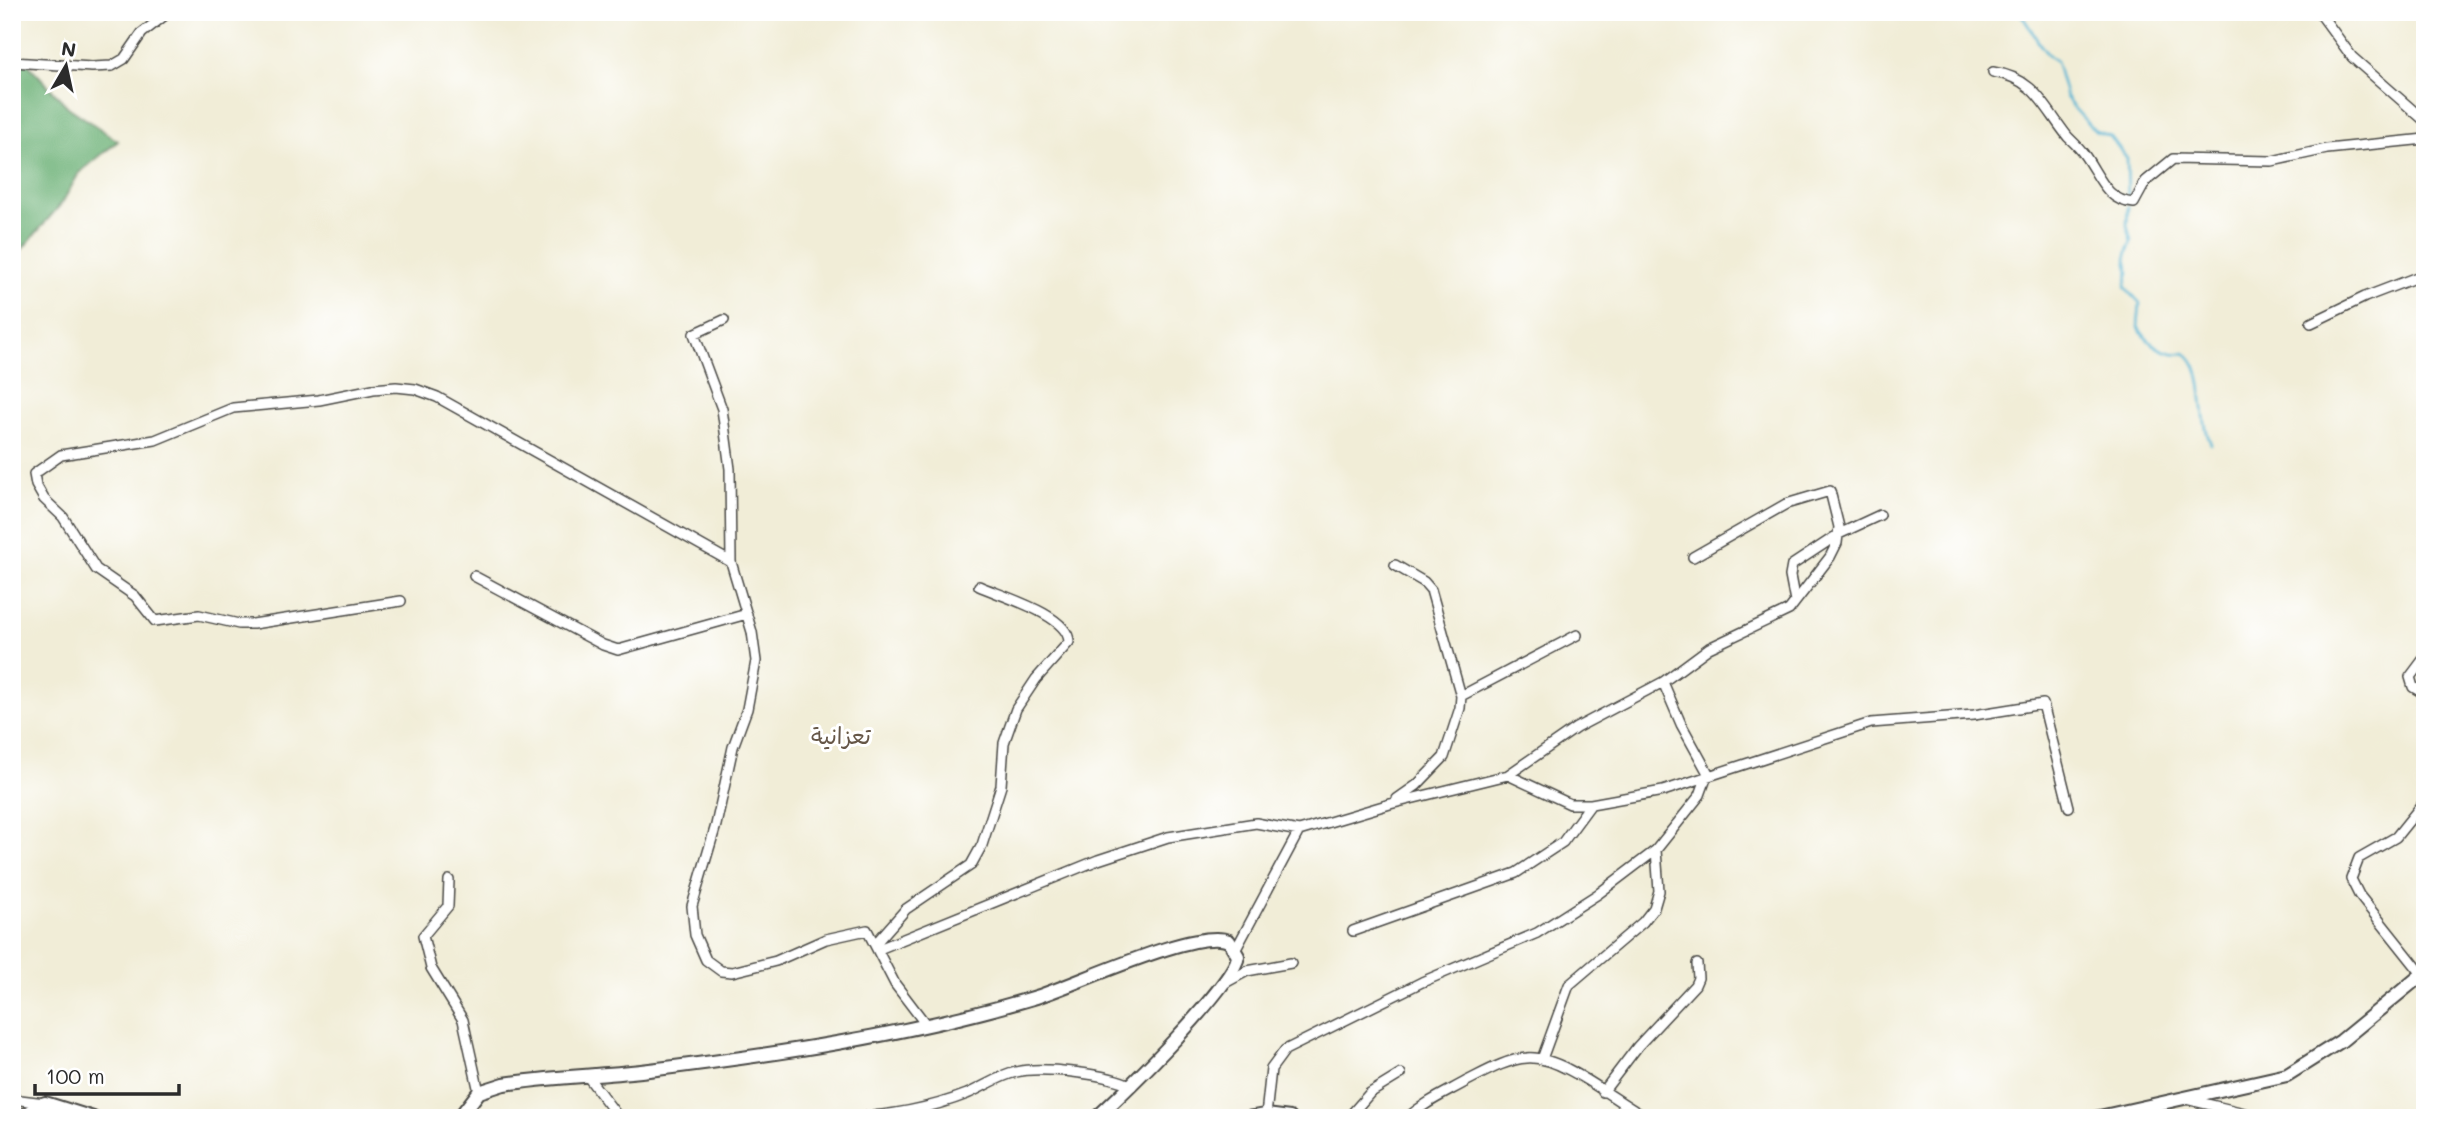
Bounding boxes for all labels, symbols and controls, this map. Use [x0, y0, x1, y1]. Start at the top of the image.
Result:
north arrow [32, 32, 102, 102]
text: N [60, 35, 78, 62]
district label: تعزانية [811, 720, 871, 750]
scale bar [35, 1053, 178, 1097]
text: 100 m [46, 1062, 105, 1089]

